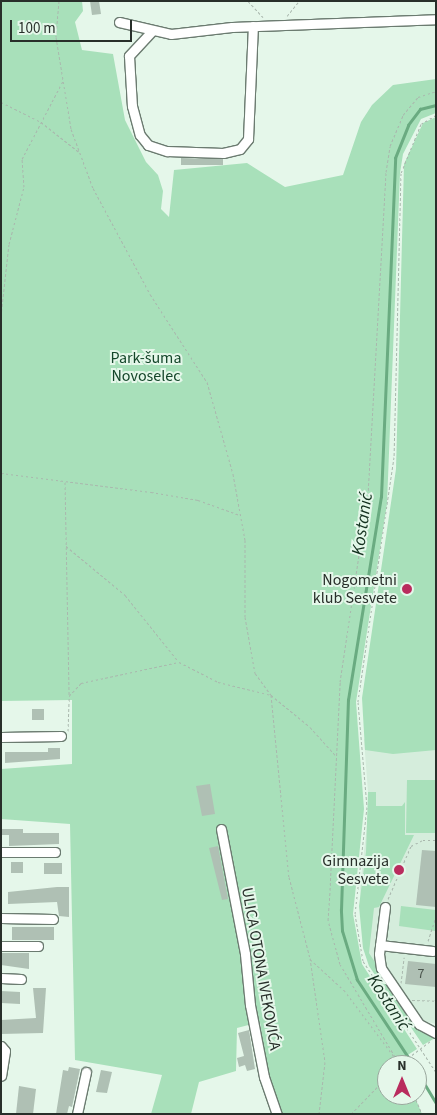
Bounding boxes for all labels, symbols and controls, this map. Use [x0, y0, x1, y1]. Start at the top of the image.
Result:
scale bar [12, 10, 135, 42]
text: 100 m [18, 18, 56, 39]
park label: Park-šuma Novoselec [111, 348, 181, 386]
water label: Kostanić [348, 491, 378, 557]
place label: Nogometni klub Sesvete [313, 570, 397, 608]
marker: Nogometni klub Sesvete [401, 583, 413, 595]
place label: Gimnazija Sesvete [322, 851, 389, 889]
marker: Gimnazija Sesvete [393, 864, 405, 876]
street label: ULICA OTONA IVEKOVIĆA [237, 886, 285, 1052]
house number: 7 [418, 966, 424, 982]
water label: Kostanić [362, 971, 414, 1035]
north arrow [377, 1055, 427, 1105]
text: N [397, 1056, 407, 1076]

